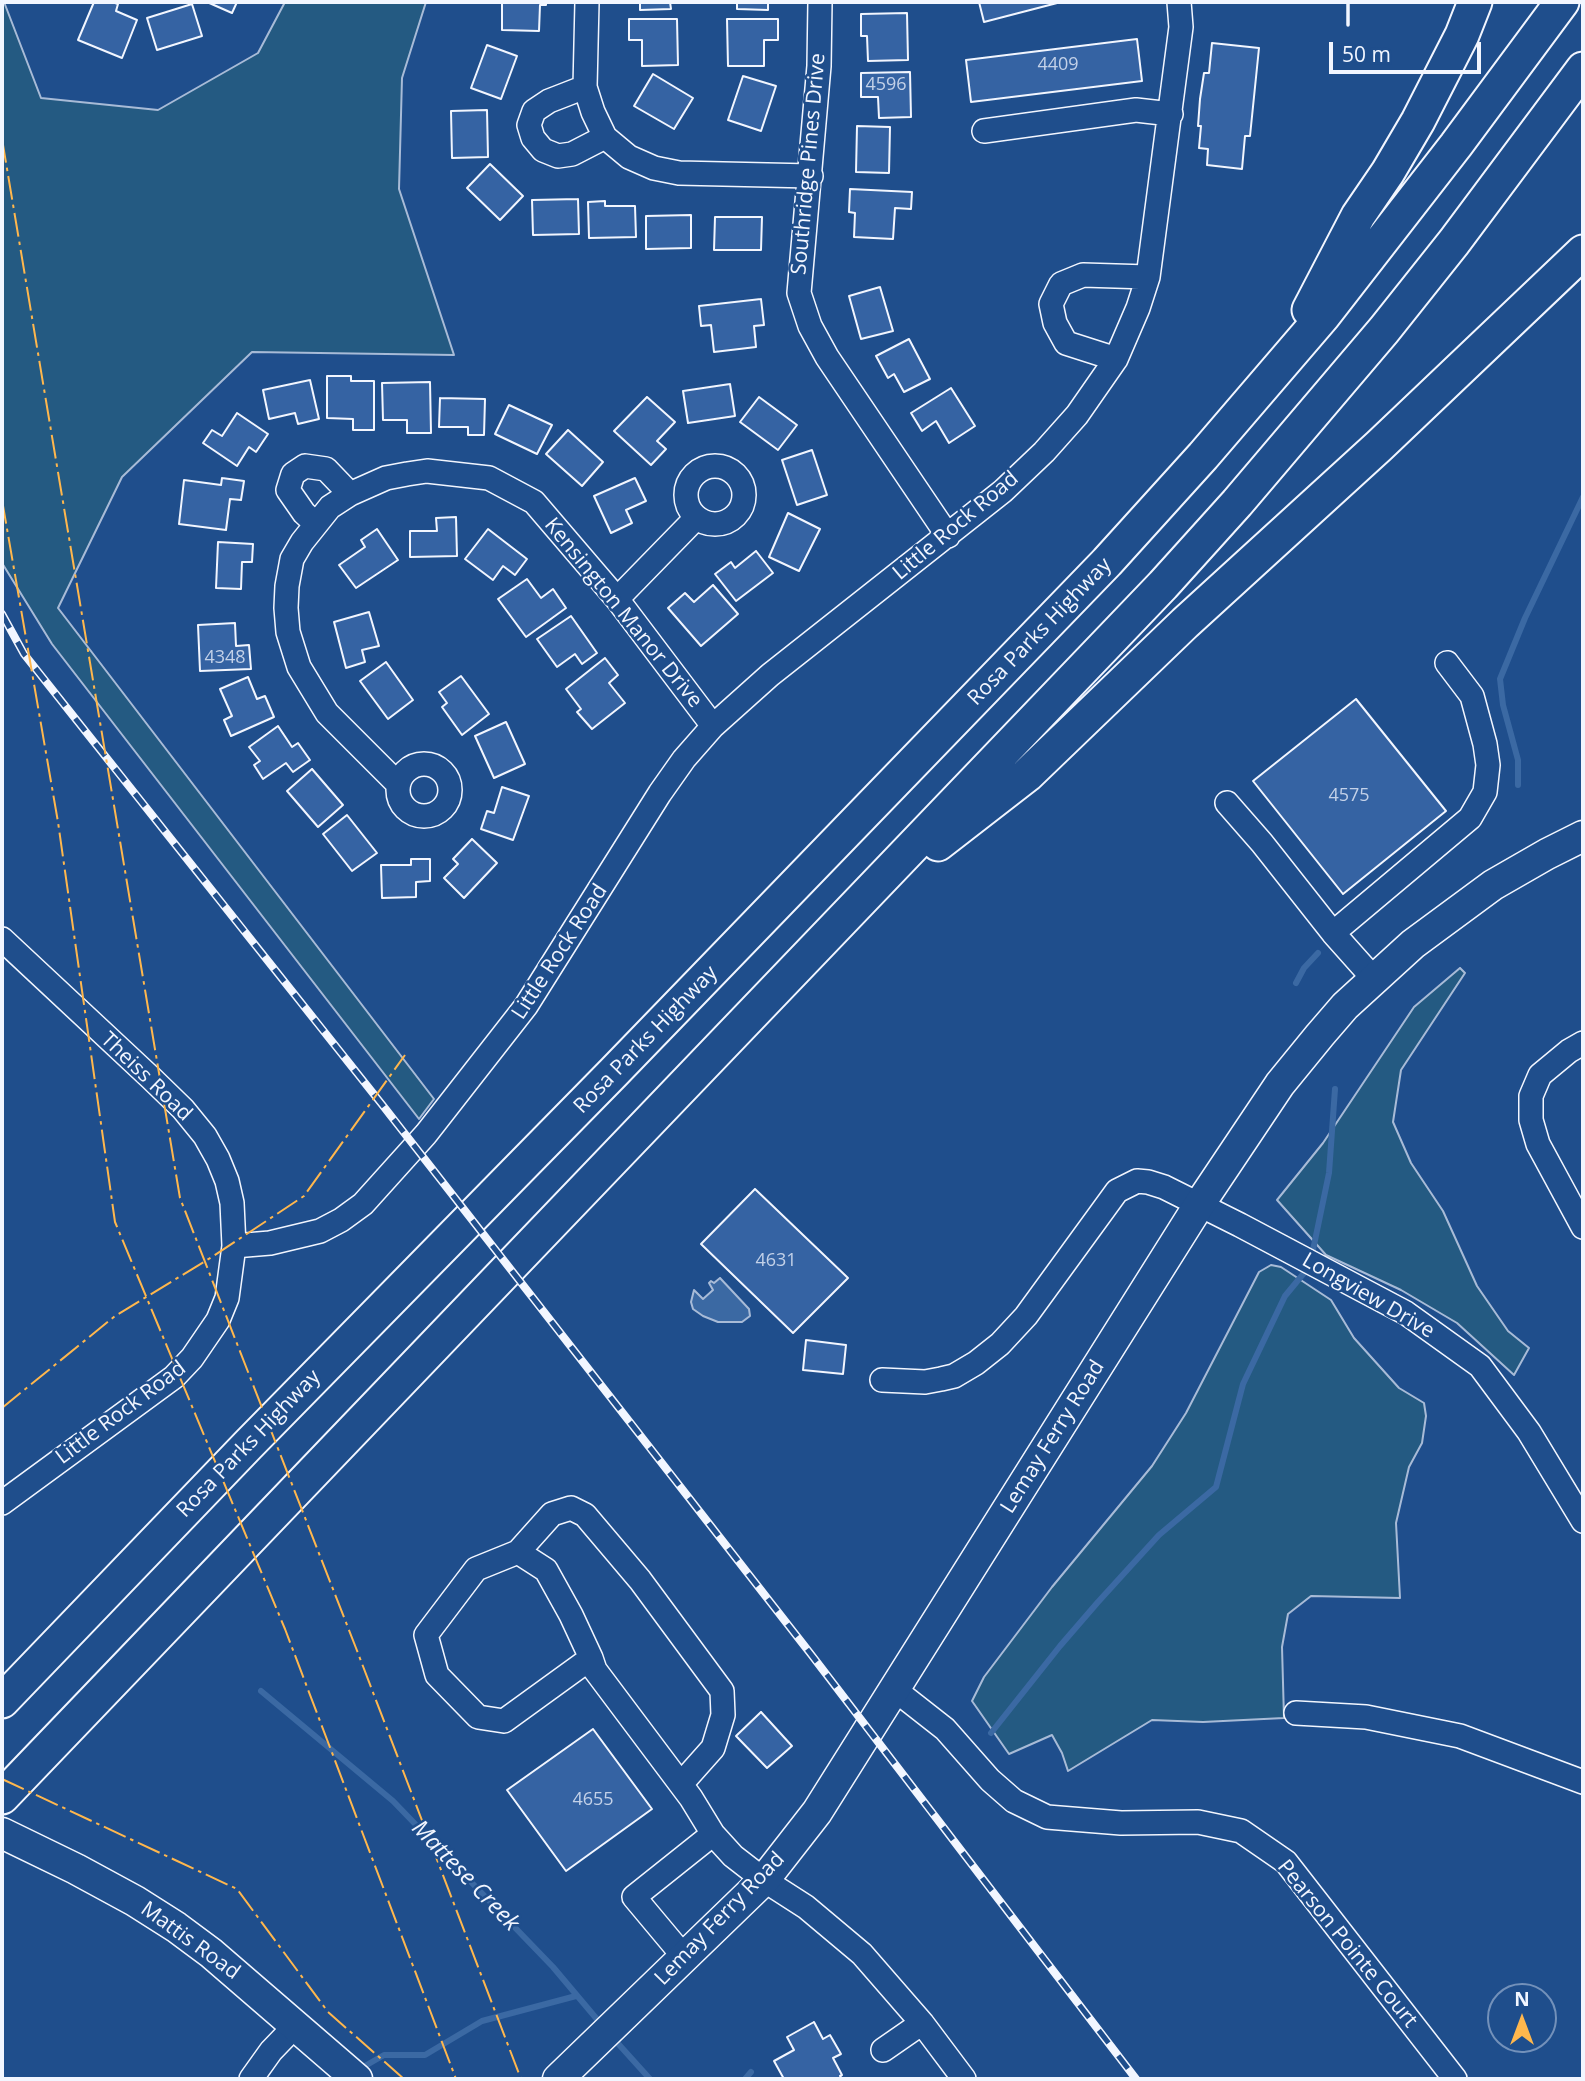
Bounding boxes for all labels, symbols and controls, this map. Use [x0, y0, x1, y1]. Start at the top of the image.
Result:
scale bar [1333, 28, 1485, 72]
text: 50 m [1342, 40, 1391, 68]
street label: Southridge Pines Drive [787, 52, 831, 276]
house number: 4409 [1037, 54, 1079, 76]
house number: 4596 [865, 74, 907, 96]
street label: Little Rock Road [888, 466, 1024, 586]
street label: Kensington Manor Drive [539, 513, 707, 713]
street label: Rosa Parks Highway [963, 553, 1117, 711]
house number: 4348 [204, 647, 246, 669]
house number: 4575 [1328, 785, 1370, 807]
street label: Little Rock Road [507, 880, 613, 1024]
street label: Rosa Parks Highway [569, 961, 723, 1119]
street label: Theiss Road [95, 1027, 197, 1127]
street label: Longview Drive [1297, 1248, 1439, 1344]
house number: 4631 [755, 1250, 797, 1272]
street label: Little Rock Road [51, 1356, 191, 1470]
street label: Lemay Ferry Road [996, 1356, 1110, 1518]
street label: Rosa Parks Highway [172, 1365, 326, 1523]
house number: 4655 [572, 1789, 614, 1811]
water label: Mattese Creek [405, 1815, 525, 1937]
street label: Lemay Ferry Road [650, 1847, 790, 1991]
street label: Pearson Pointe Court [1272, 1855, 1422, 2033]
street label: Mattis Road [136, 1897, 244, 1985]
north arrow [1487, 1983, 1557, 2053]
text: N [1514, 1986, 1530, 2012]

